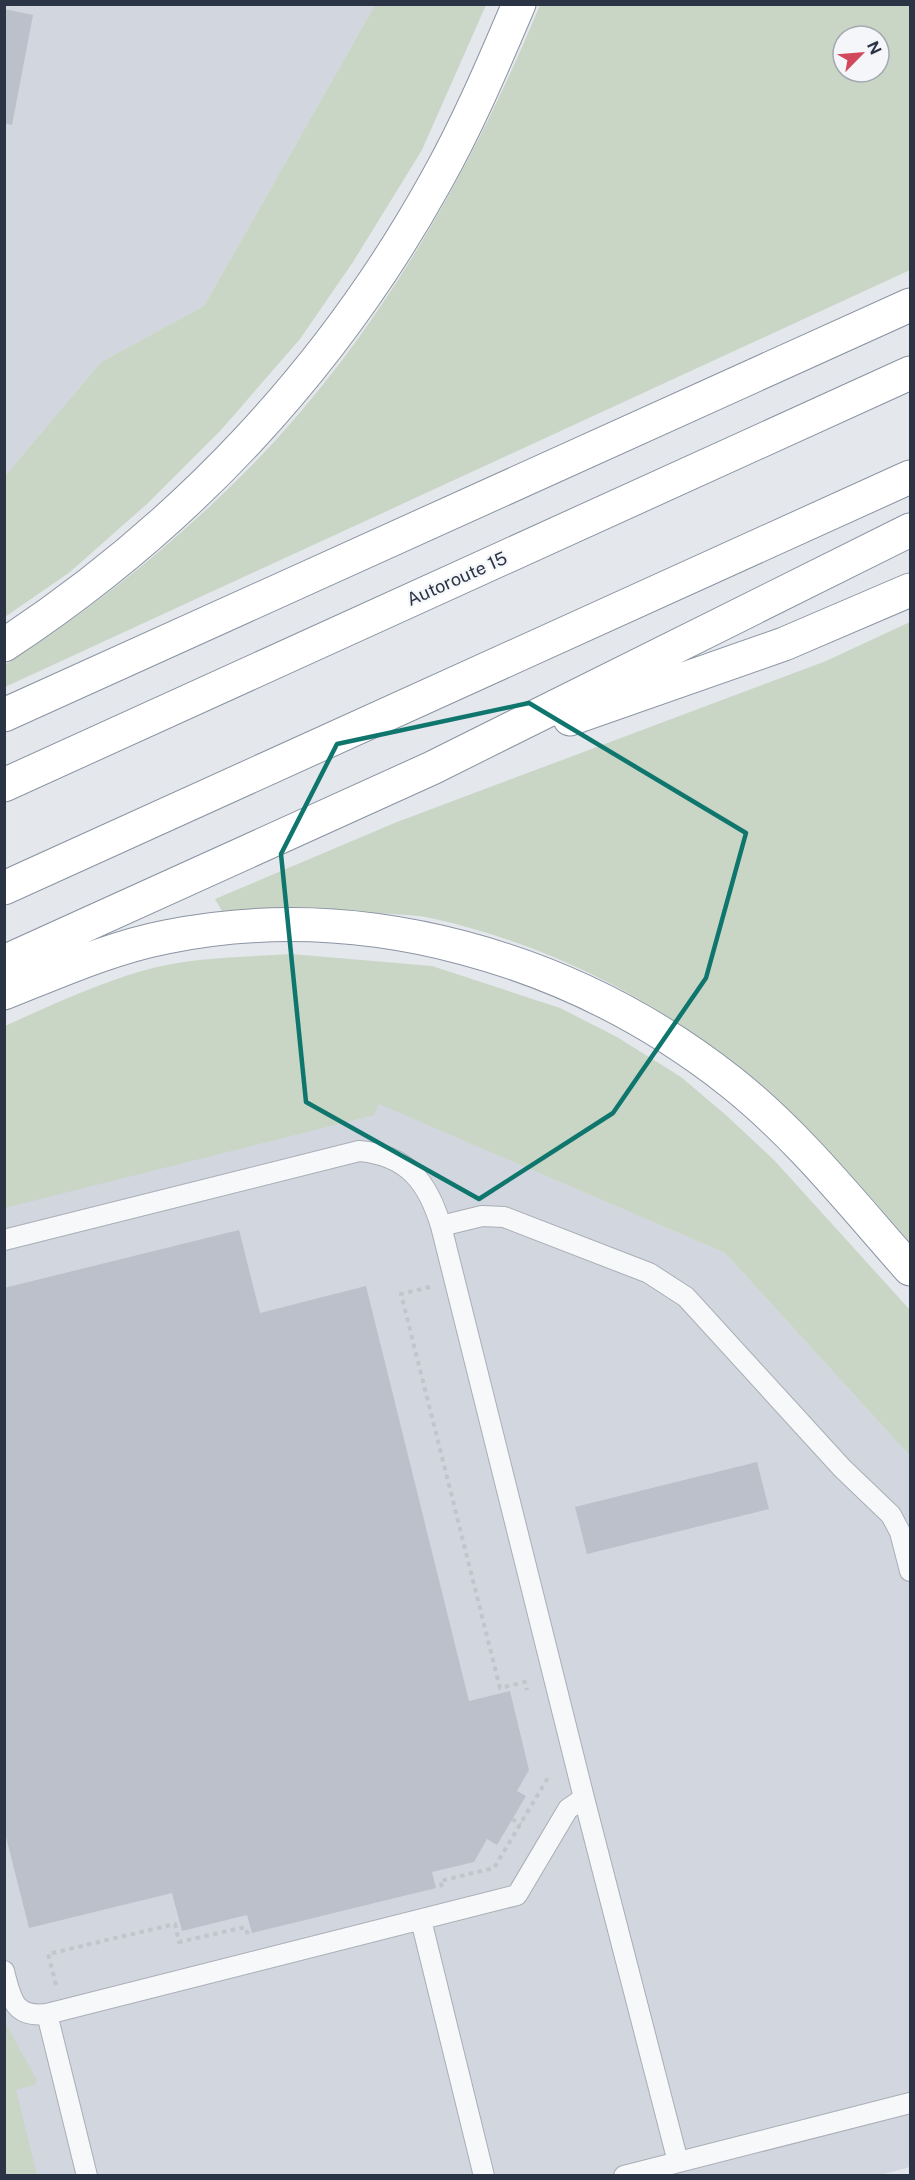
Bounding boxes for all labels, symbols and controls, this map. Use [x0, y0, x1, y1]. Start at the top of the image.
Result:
north arrow [831, 24, 891, 84]
text: N [863, 38, 885, 58]
street label: Autoroute 15 [403, 547, 510, 610]

